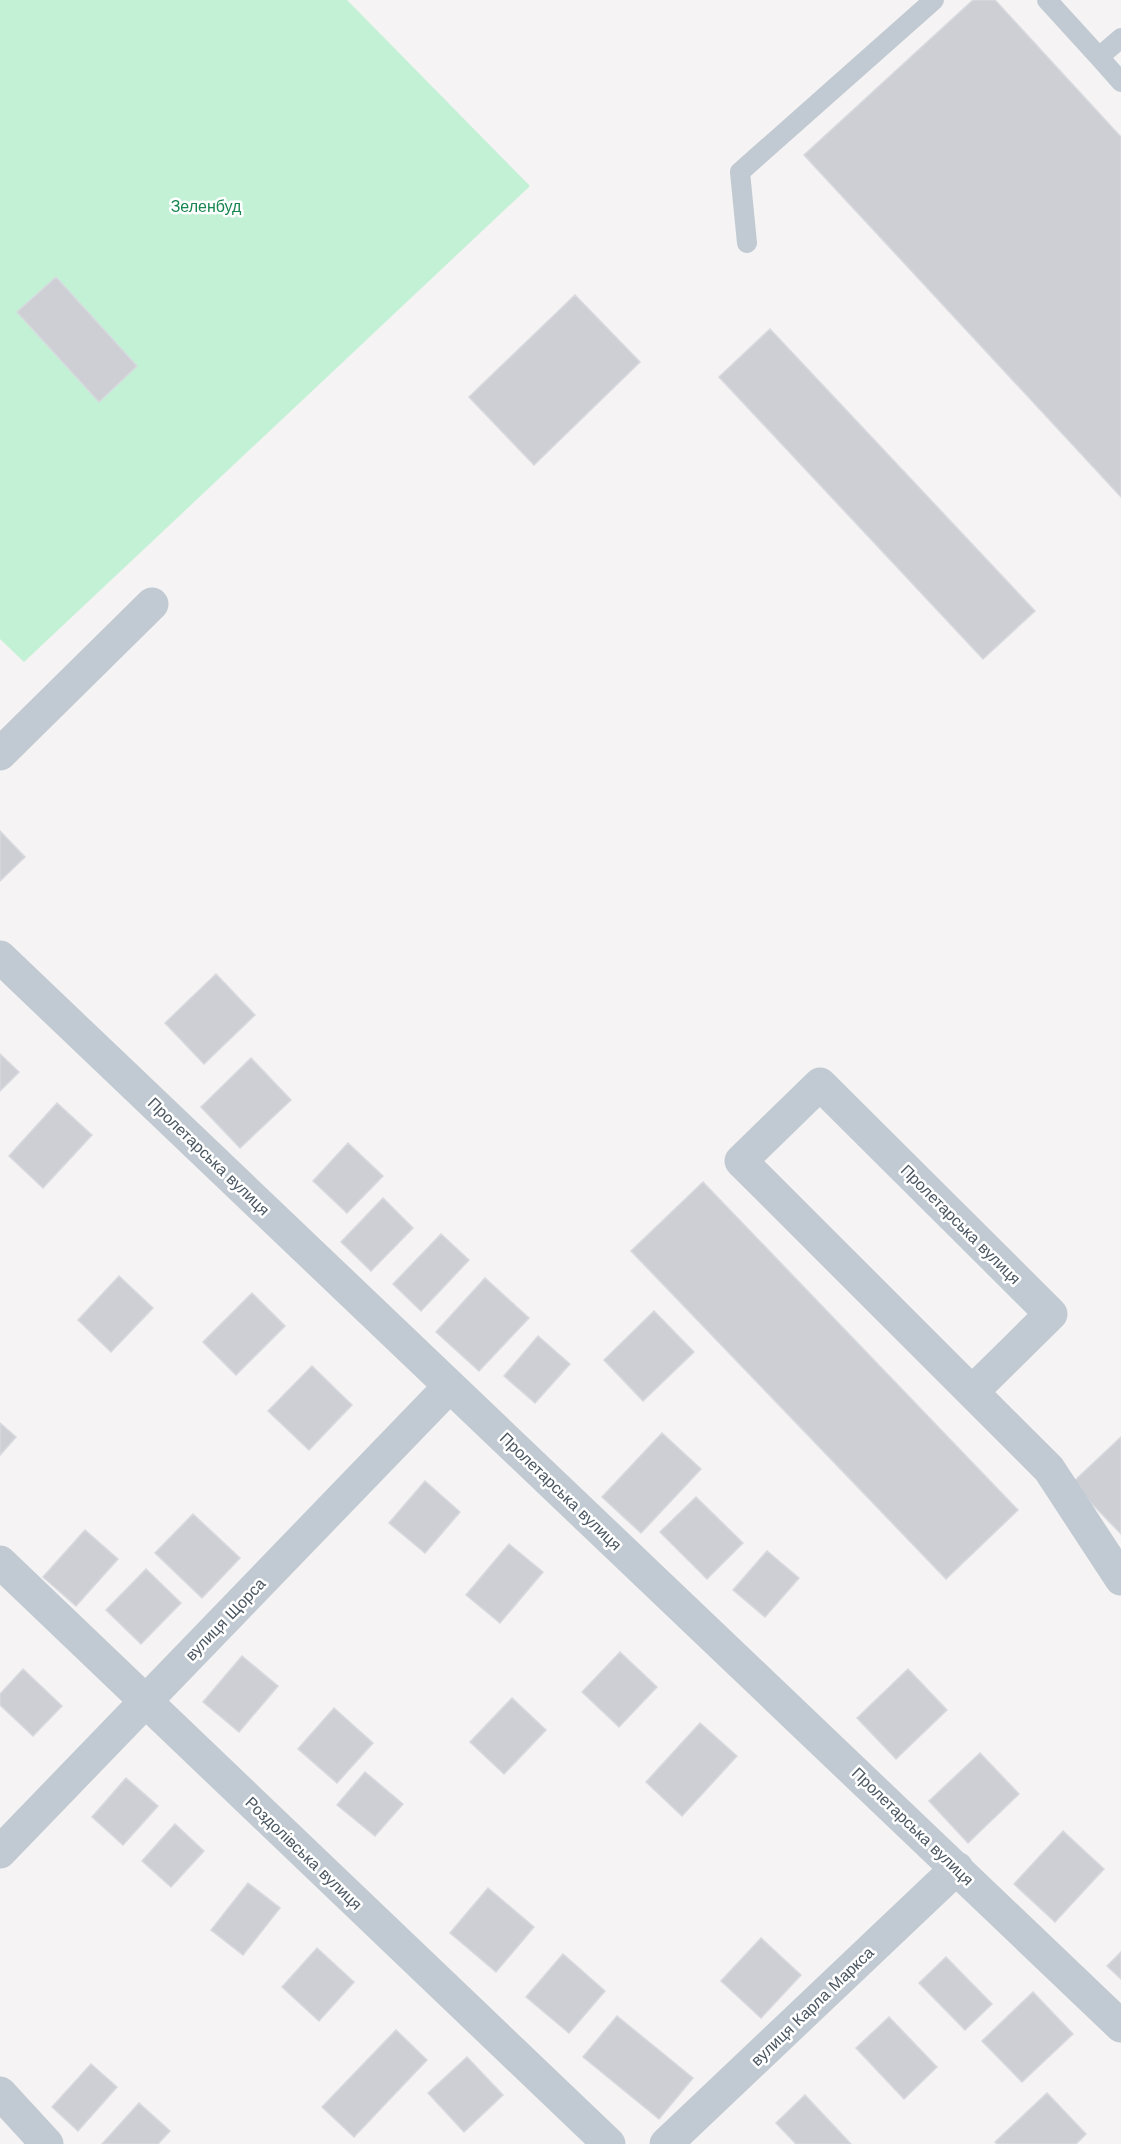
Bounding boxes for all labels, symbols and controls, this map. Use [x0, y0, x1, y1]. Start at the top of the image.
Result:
park label: Зеленбуд [171, 197, 242, 216]
street label: Пролетарська вулиця [144, 1093, 273, 1219]
street label: Пролетарська вулиця [897, 1161, 1024, 1288]
street label: Пролетарська вулиця [496, 1428, 625, 1554]
street label: вулиця Щорса [181, 1574, 269, 1664]
street label: Пролетарська вулиця [848, 1763, 977, 1889]
street label: Роздолівська вулиця [241, 1793, 366, 1914]
street label: вулиця Карла Маркса [747, 1943, 878, 2070]

